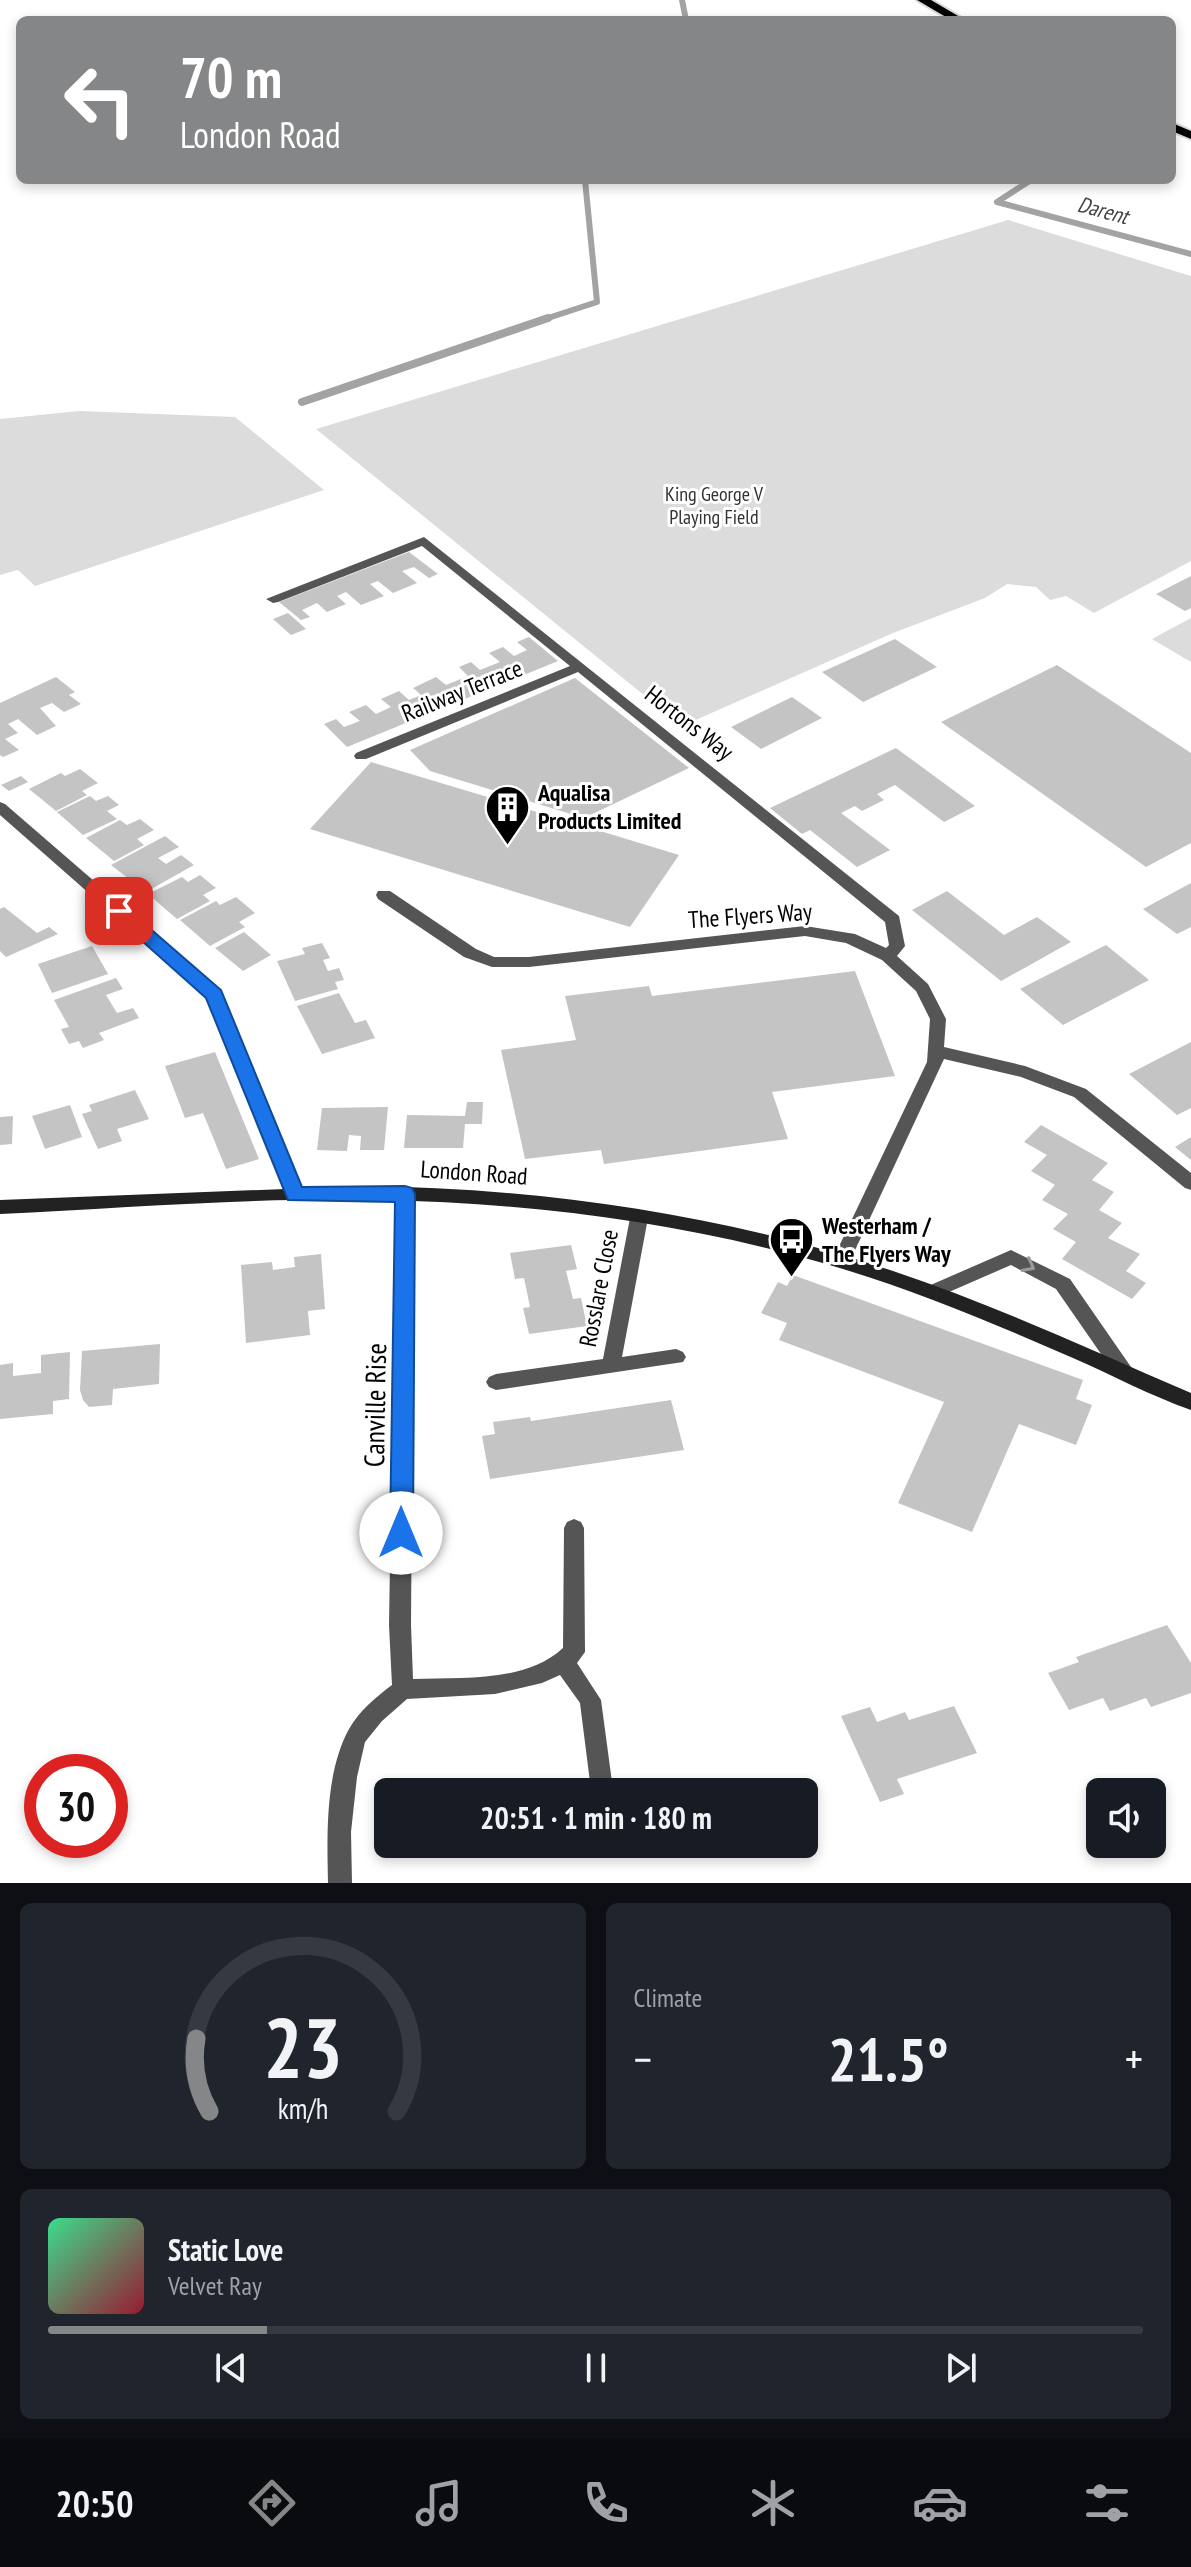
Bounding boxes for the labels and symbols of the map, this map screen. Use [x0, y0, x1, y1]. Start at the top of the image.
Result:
water label: Darent [1075, 190, 1134, 231]
park label: King George V Playing Field [665, 481, 764, 530]
street label: Railway Terrace [397, 652, 527, 729]
street label: Hortons Way [639, 678, 740, 767]
place label: Aqualisa Products Limited [537, 777, 682, 836]
building icon: Aqualisa Products Limited [483, 783, 531, 846]
pin [85, 877, 153, 945]
street label: The Flyers Way [687, 896, 813, 935]
street label: London Road [420, 1153, 529, 1192]
place label: Westerham / The Flyers Way [821, 1210, 951, 1269]
bus stop icon: Westerham / The Flyers Way [767, 1216, 815, 1279]
street label: Rosslare Close [572, 1227, 625, 1349]
one-way arrow [1021, 1257, 1035, 1272]
street label: Canville Rise [355, 1343, 394, 1467]
position arrow [359, 1491, 443, 1575]
speed limit sign: 30 [24, 1754, 128, 1858]

